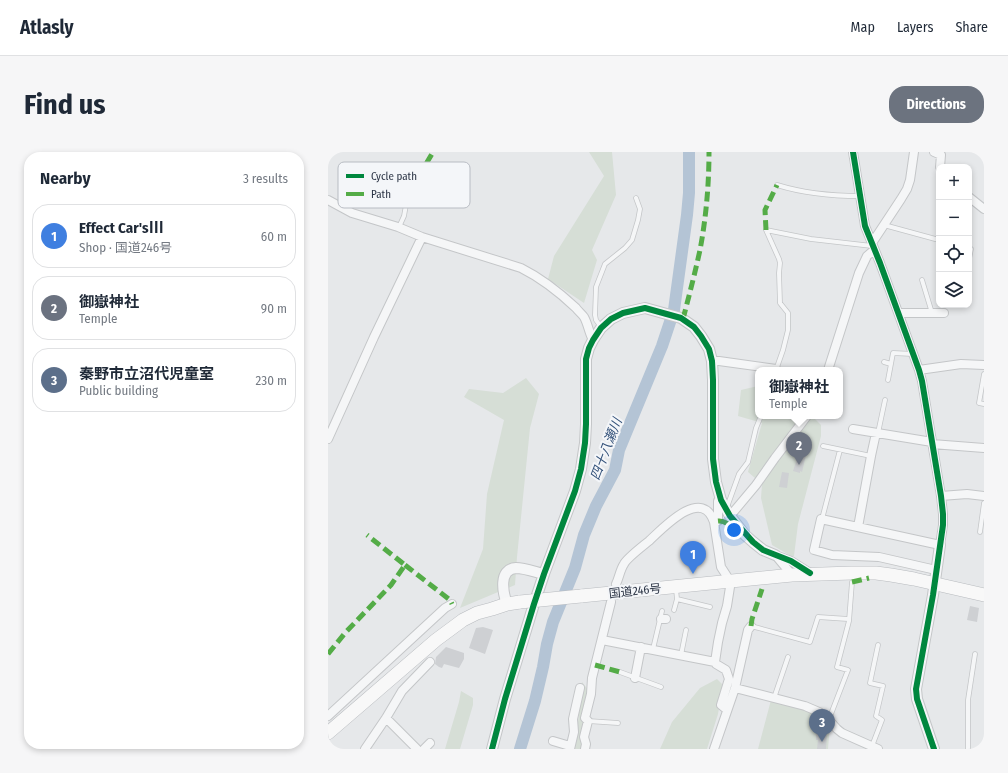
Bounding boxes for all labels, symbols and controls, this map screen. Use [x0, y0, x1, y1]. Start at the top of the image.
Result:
text: Atlasly [20, 16, 74, 39]
text: Map [851, 19, 875, 36]
text: Layers [897, 19, 933, 36]
text: Share [955, 19, 988, 36]
button: Directions [889, 86, 984, 123]
text: Find us [24, 88, 106, 121]
legend [338, 162, 470, 208]
map controls [936, 164, 972, 308]
button: + [936, 164, 972, 200]
text: Nearby [40, 168, 91, 189]
text: Cycle path [371, 170, 417, 183]
text: 3 results [243, 171, 288, 186]
text: Path [371, 188, 391, 201]
button: − [936, 200, 972, 236]
text: Effect Car'sⅢ [79, 219, 164, 237]
text: 1 [51, 229, 57, 244]
text: 60 m [261, 229, 287, 244]
button: locate [936, 236, 972, 272]
text: Shop · 国道246号 [79, 240, 172, 255]
button: layers [936, 272, 972, 308]
text: 御嶽神社 [79, 293, 139, 311]
text: 2 [51, 301, 57, 316]
text: 90 m [261, 301, 287, 316]
text: Temple [79, 311, 117, 326]
text: 秦野市立沼代児童室 [79, 365, 214, 383]
popup [755, 367, 843, 419]
text: 3 [51, 373, 57, 388]
text: 230 m [256, 373, 287, 388]
text: 御嶽神社 [769, 378, 829, 396]
text: Public building [79, 383, 158, 398]
text: Temple [769, 396, 807, 411]
water label: 四十八瀬川 [587, 414, 625, 482]
pin: 2 [786, 432, 812, 465]
your location [724, 520, 744, 540]
pin: 1 [680, 541, 706, 574]
street label: 国道246号 [608, 581, 662, 601]
pin: 3 [809, 709, 835, 742]

